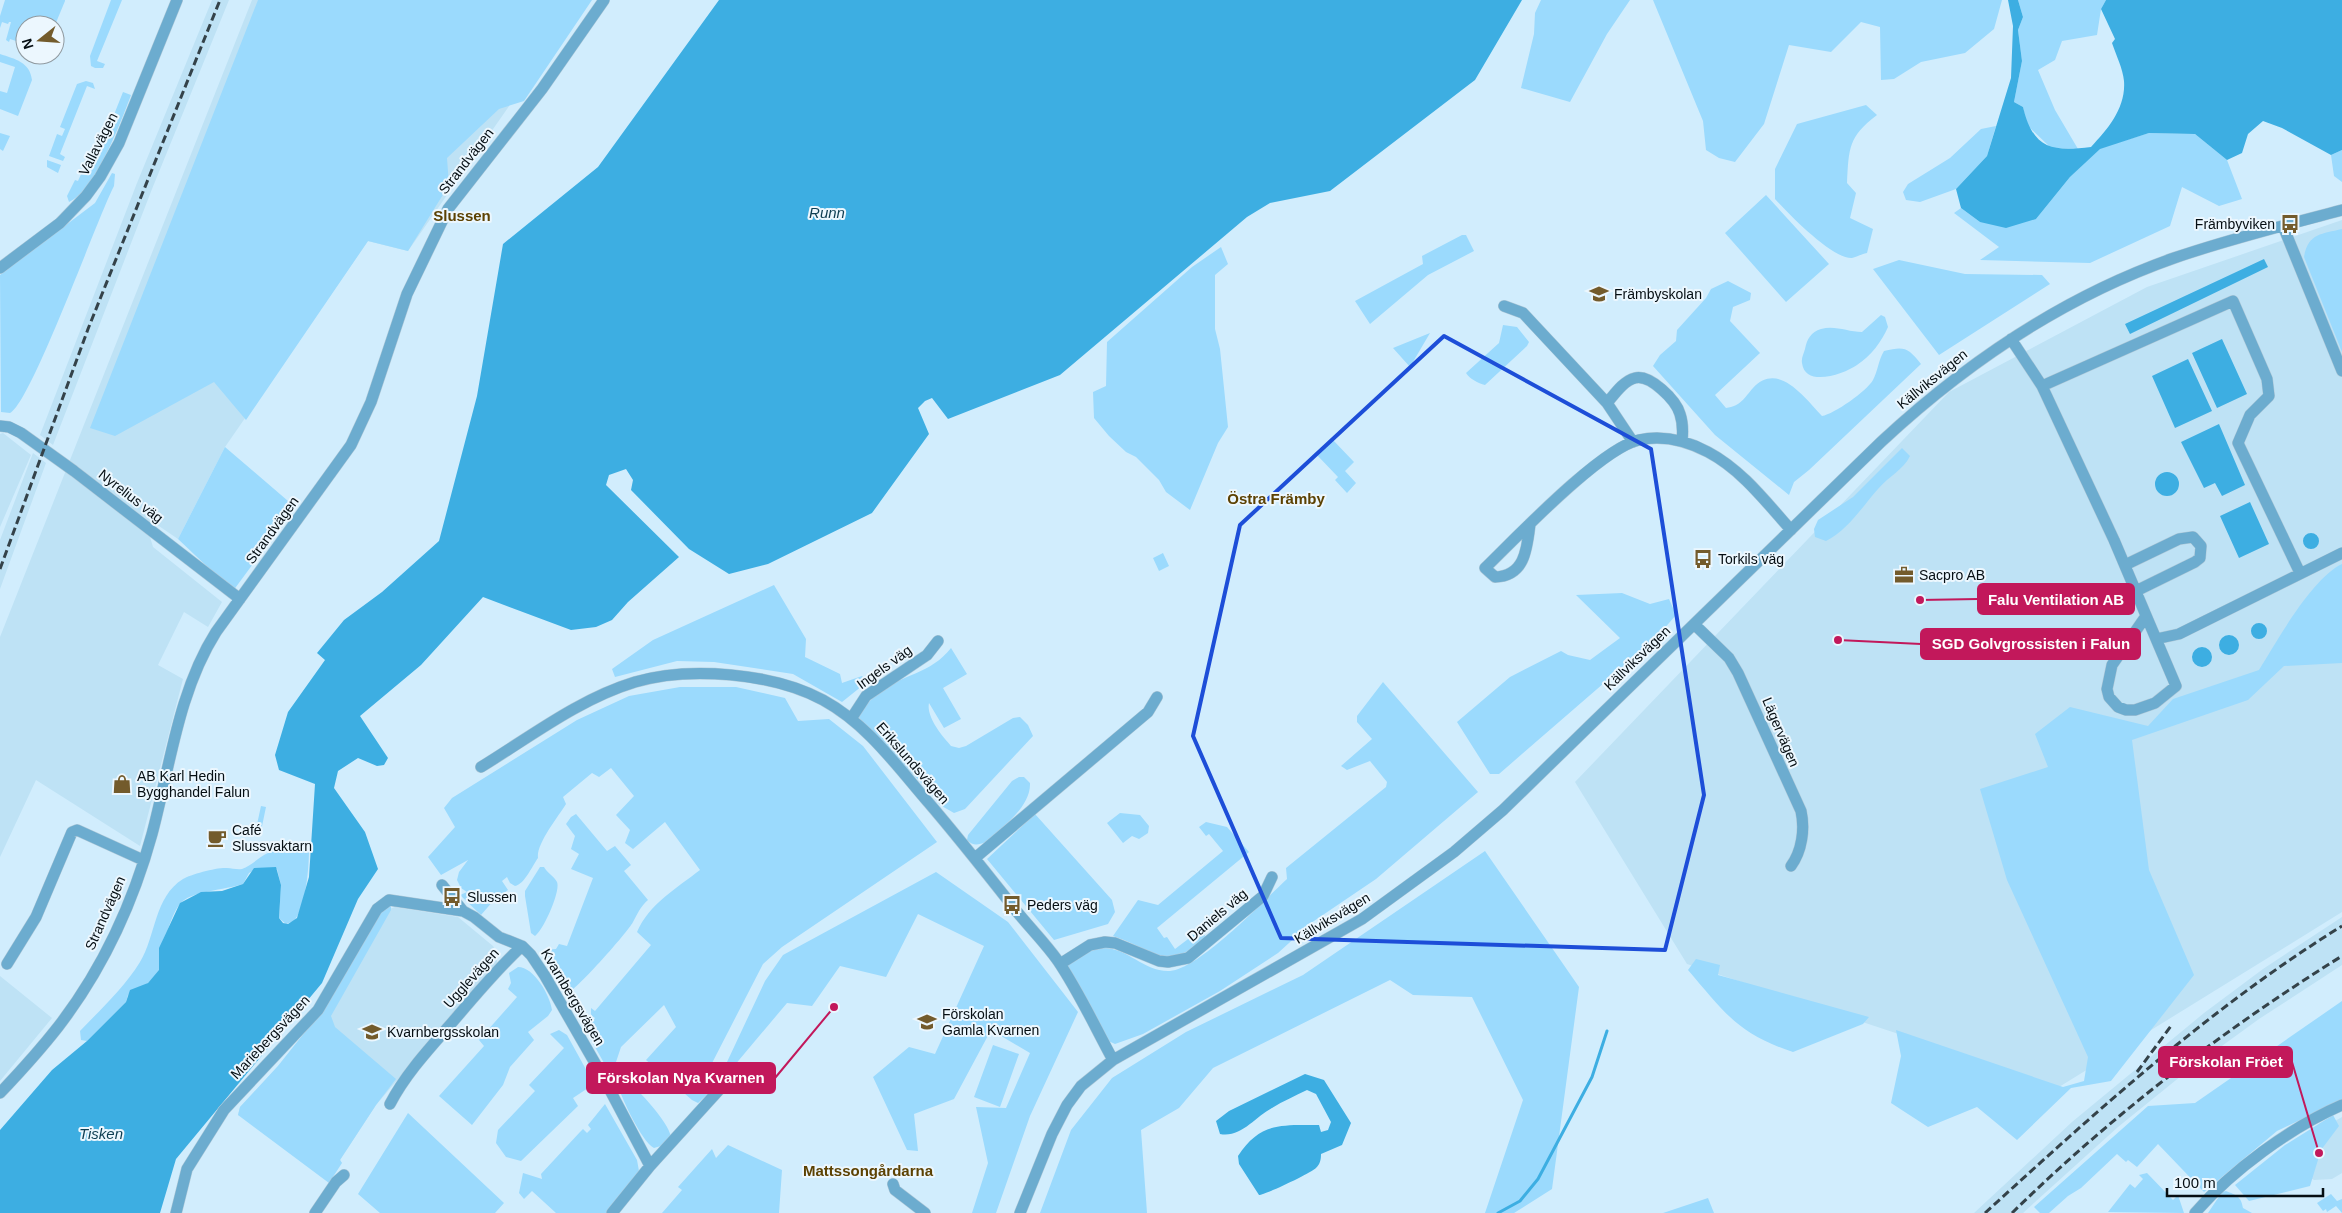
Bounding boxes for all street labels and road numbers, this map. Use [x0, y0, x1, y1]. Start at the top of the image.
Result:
street label: Vallavägen [75, 110, 121, 178]
street label: Strandvägen [435, 125, 497, 197]
street label: Källviksvägen [1894, 346, 1970, 412]
street label: Nyrelius väg [96, 466, 166, 526]
street label: Strandvägen [242, 493, 302, 567]
street label: Källviksvägen [1601, 623, 1673, 693]
street label: Ingels väg [853, 642, 915, 692]
street label: Lägervägen [1759, 695, 1803, 769]
street label: Erikslundsvägen [873, 719, 953, 807]
street label: Strandvägen [82, 873, 128, 953]
street label: Daniels väg [1184, 885, 1250, 945]
street label: Källviksvägen [1291, 889, 1373, 947]
street label: Ugglevägen [440, 945, 502, 1011]
street label: Kvarnbergsvägen [538, 946, 608, 1048]
street label: Mariebergsvägen [227, 992, 313, 1082]

